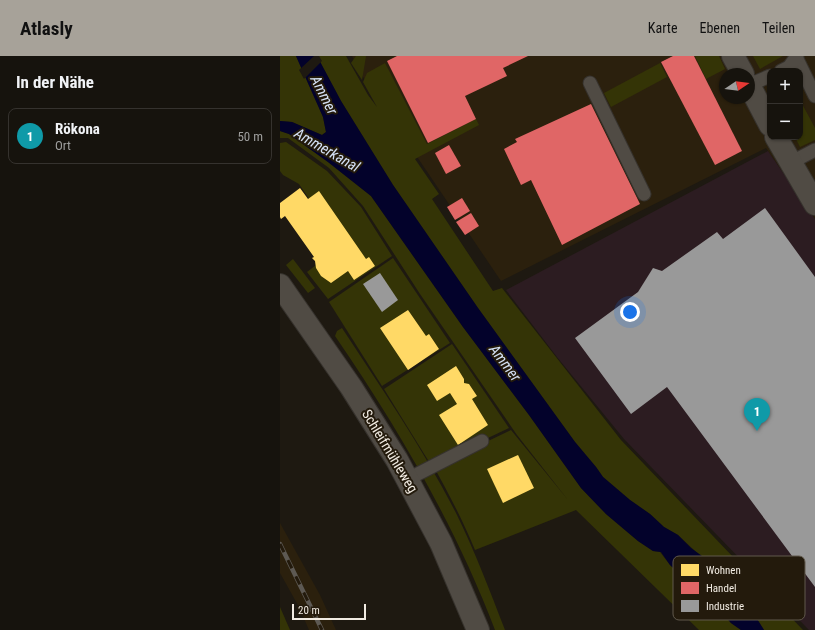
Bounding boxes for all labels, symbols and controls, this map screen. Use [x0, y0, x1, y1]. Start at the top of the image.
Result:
text: Atlasly [20, 17, 73, 40]
text: Karte [648, 20, 677, 36]
text: Ebenen [699, 20, 740, 36]
text: Teilen [762, 20, 795, 36]
north arrow [719, 68, 755, 104]
map controls [767, 68, 803, 140]
button: + [767, 68, 803, 104]
text: In der Nähe [16, 72, 94, 92]
water label: Ammer [306, 72, 342, 118]
button: − [767, 104, 803, 140]
text: Rökona [55, 120, 100, 138]
water label: Ammerkanal [290, 124, 363, 176]
text: 1 [27, 129, 33, 144]
text: 50 m [237, 129, 263, 144]
text: Ort [55, 138, 71, 153]
your location [620, 302, 640, 322]
water label: Ammer [485, 340, 525, 385]
pin: 1 [744, 398, 770, 431]
street label: Schleifmühleweg [359, 406, 421, 496]
legend [673, 556, 805, 620]
text: Wohnen [706, 564, 741, 577]
text: Handel [706, 582, 737, 595]
text: Industrie [706, 600, 744, 613]
scale bar [292, 602, 366, 621]
text: 20 m [298, 604, 320, 617]

